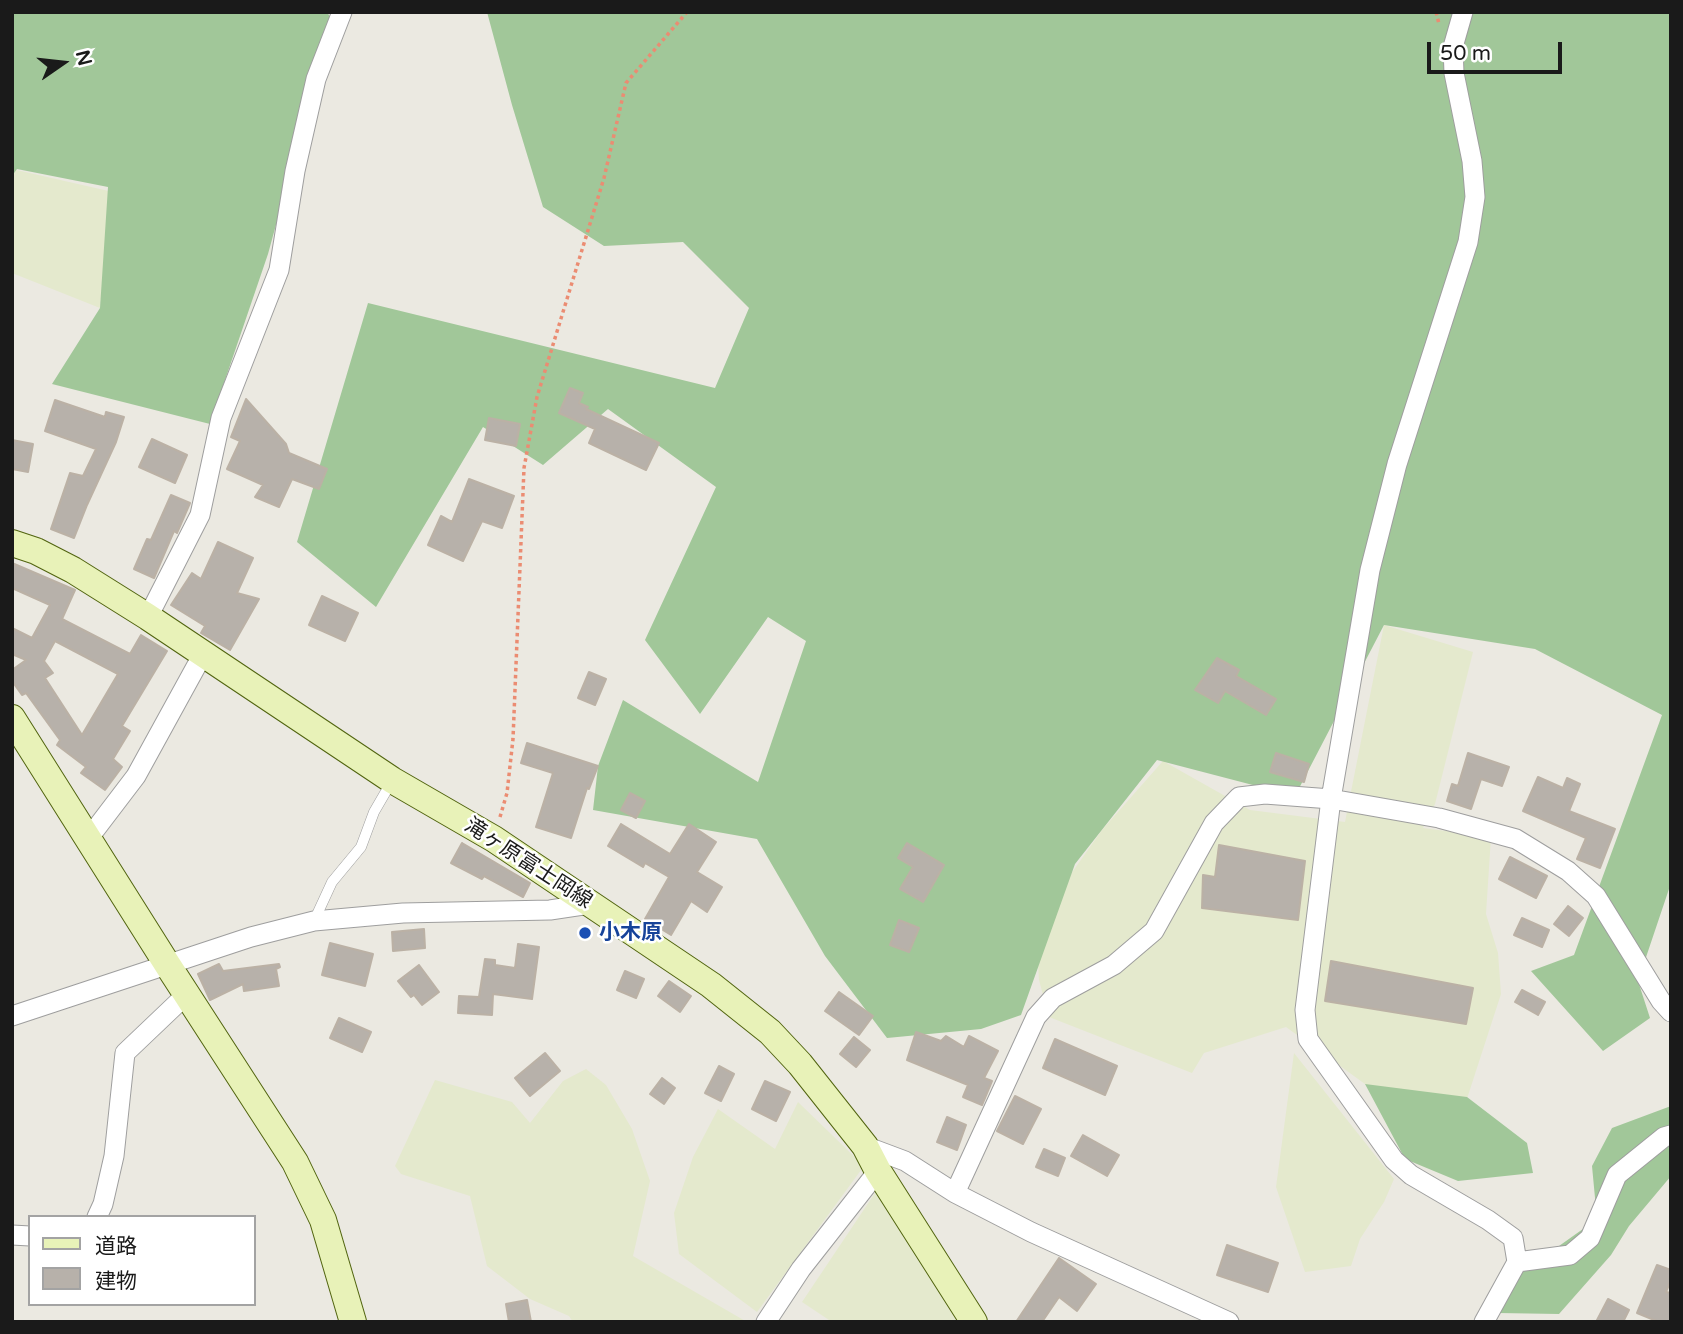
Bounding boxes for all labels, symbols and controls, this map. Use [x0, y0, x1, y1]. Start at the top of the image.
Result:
north arrow [28, 28, 98, 98]
scale bar [1431, 28, 1566, 72]
text: 50 m [1440, 41, 1491, 66]
text: N [71, 48, 96, 68]
street label: 滝ヶ原富士岡線 [459, 813, 597, 915]
place label: 小木原 [599, 920, 662, 946]
marker: 小木原 [577, 925, 593, 941]
legend [28, 1215, 256, 1306]
text: 道路 [95, 1234, 137, 1259]
text: 建物 [95, 1269, 137, 1294]

